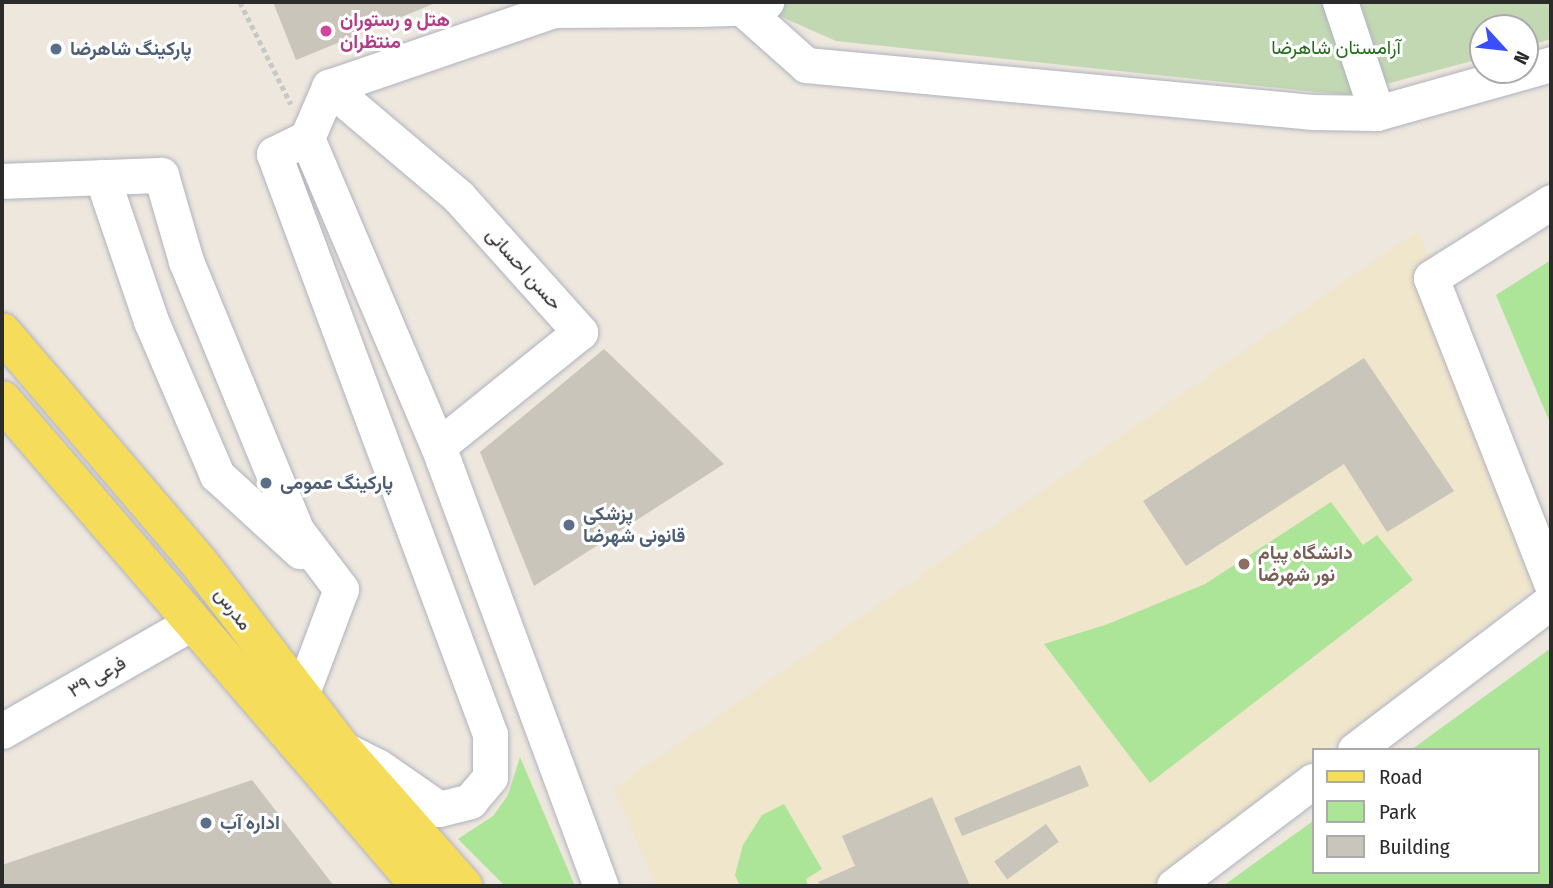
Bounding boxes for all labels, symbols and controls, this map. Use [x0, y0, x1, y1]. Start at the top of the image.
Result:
place label: هتل و رستوران منتظران [340, 9, 450, 53]
north arrow [1469, 14, 1539, 84]
marker: هتل و رستوران منتظران [318, 23, 334, 39]
park label: آرامستان شاهرضا [1271, 37, 1401, 59]
place label: پارکینگ شاهرضا [70, 38, 192, 60]
marker: پارکینگ شاهرضا [48, 41, 64, 57]
text: N [1509, 48, 1534, 68]
street label: حسن احسانی [481, 223, 567, 315]
place label: پارکینگ عمومی [280, 472, 393, 494]
marker: پارکینگ عمومی [258, 475, 274, 491]
place label: پزشکی قانونی شهرضا [583, 503, 685, 547]
marker: پزشکی قانونی شهرضا [561, 517, 577, 533]
place label: دانشگاه پیام نور شهرضا [1258, 542, 1353, 586]
marker: دانشگاه پیام نور شهرضا [1236, 556, 1252, 572]
street label: مدرس [210, 583, 256, 635]
street label: فرعی ۳۹ [64, 651, 130, 703]
legend [1312, 748, 1539, 874]
text: Road [1379, 764, 1423, 790]
text: Park [1379, 799, 1416, 825]
place label: اداره آب [220, 812, 280, 834]
marker: اداره آب [198, 815, 214, 831]
text: Building [1379, 834, 1450, 860]

